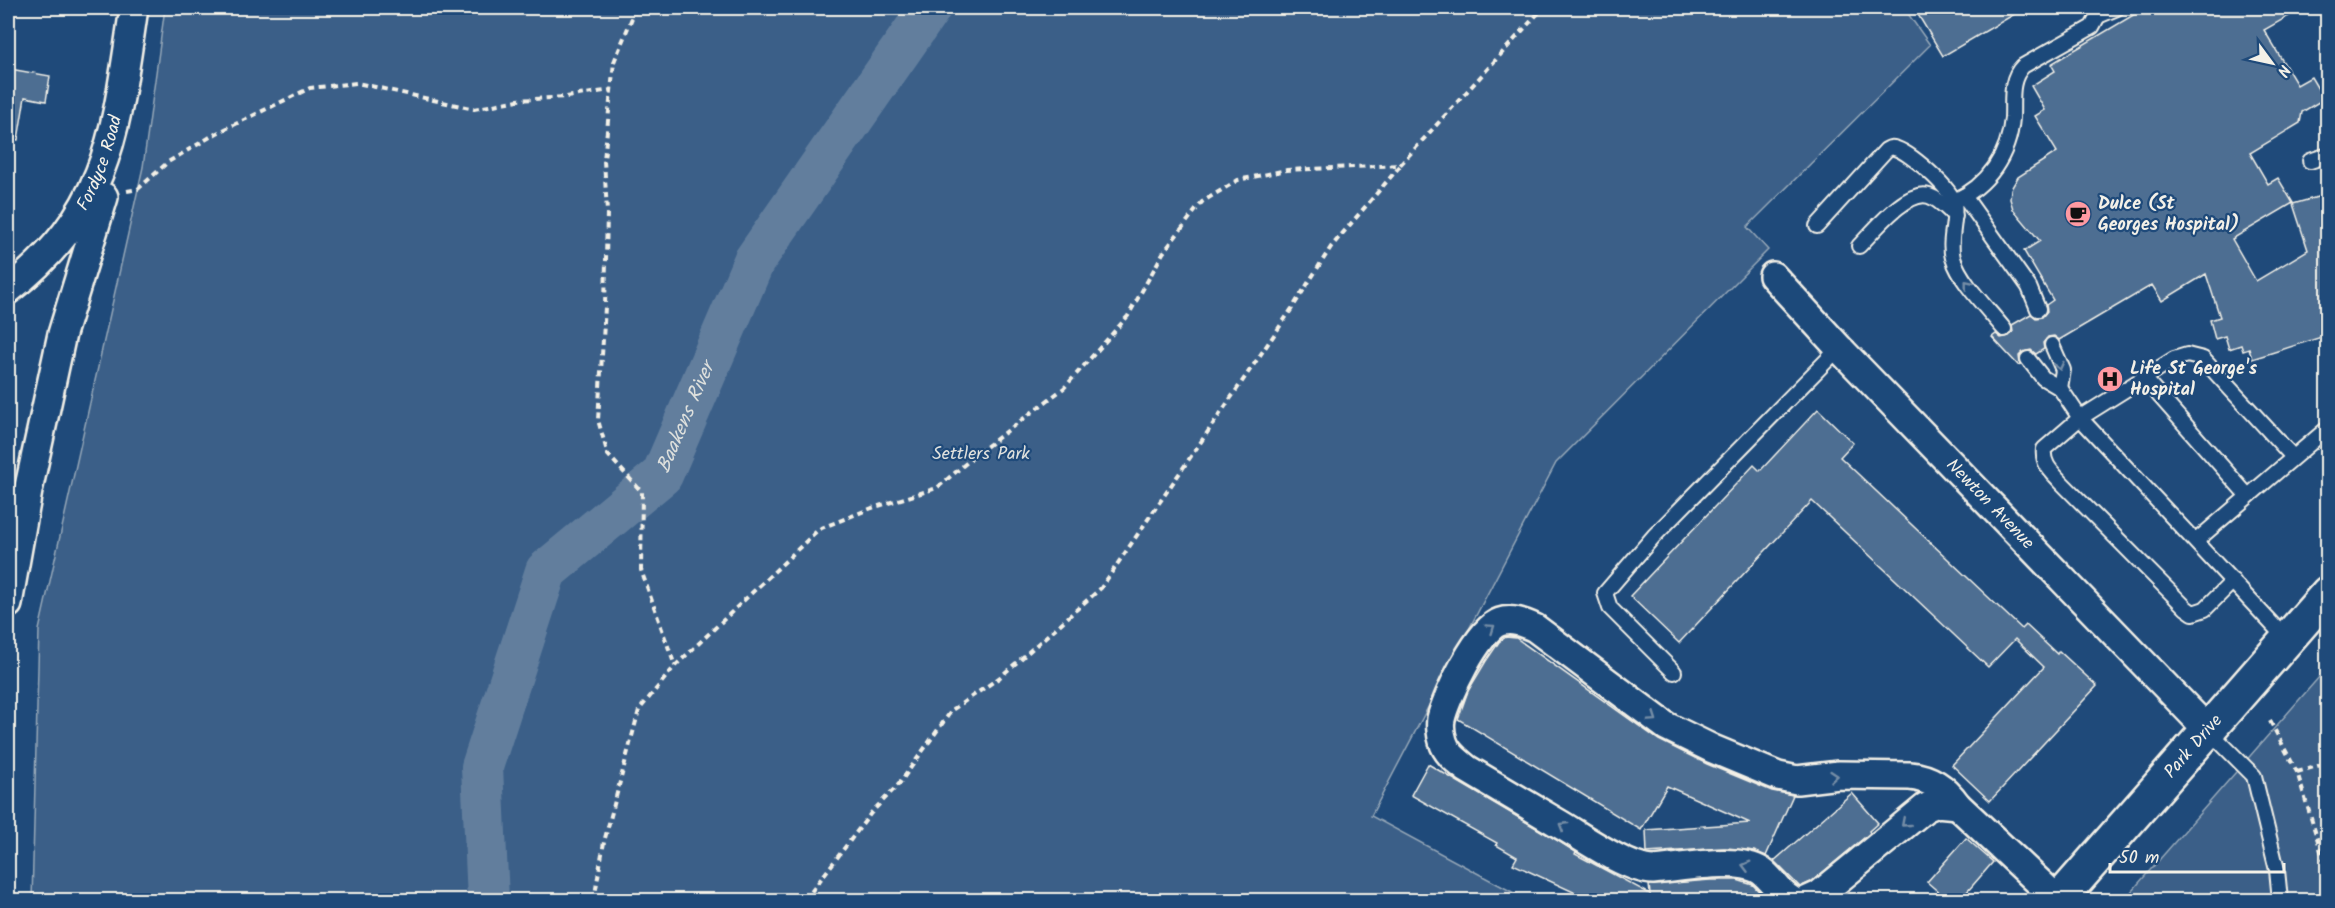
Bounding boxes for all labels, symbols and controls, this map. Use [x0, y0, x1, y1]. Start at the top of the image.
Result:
north arrow [2242, 33, 2302, 93]
text: N [2270, 59, 2297, 81]
street label: Fordyce Road [69, 112, 131, 216]
place label: Dulce (St Georges Hospital) [2098, 190, 2239, 240]
cafe icon: Dulce (St Georges Hospital) [2063, 199, 2093, 229]
one-way arrow [1964, 280, 1975, 291]
water label: Baakens River [649, 354, 726, 478]
place label: Life St George's Hospital [2130, 355, 2258, 405]
one-way arrow [2052, 361, 2065, 371]
hospital icon: Life St George's Hospital [2095, 364, 2125, 394]
park label: Settlers Park [932, 440, 1030, 469]
street label: Newton Avenue [1939, 452, 2041, 557]
one-way arrow [1485, 624, 1496, 635]
street label: Park Drive [2157, 708, 2230, 785]
one-way arrow [1646, 710, 1657, 721]
one-way arrow [1829, 770, 1838, 783]
one-way arrow [1901, 816, 1912, 827]
one-way arrow [1559, 821, 1569, 833]
scale bar [2110, 836, 2284, 874]
text: 50 m [2119, 844, 2159, 873]
one-way arrow [1741, 861, 1752, 873]

